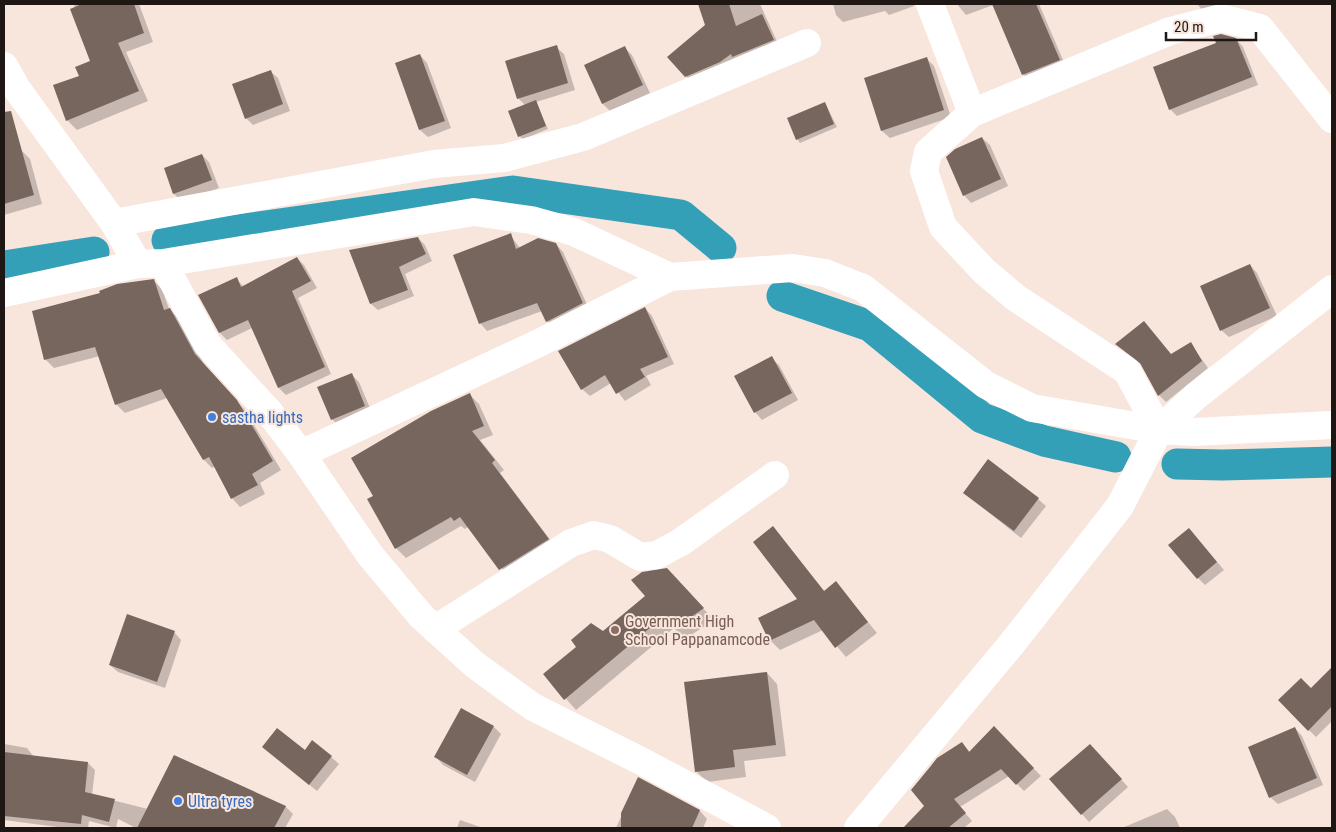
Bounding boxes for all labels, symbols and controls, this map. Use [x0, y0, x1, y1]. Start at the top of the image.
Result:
scale bar [1166, 10, 1256, 42]
text: 20 m [1174, 18, 1204, 36]
place label: sastha lights [222, 408, 303, 427]
marker: sastha lights [206, 411, 218, 423]
place label: Government High School Pappanamcode [625, 612, 770, 649]
marker: Government High School Pappanamcode [609, 624, 621, 636]
place label: Ultra tyres [188, 792, 252, 811]
marker: Ultra tyres [172, 795, 184, 807]

